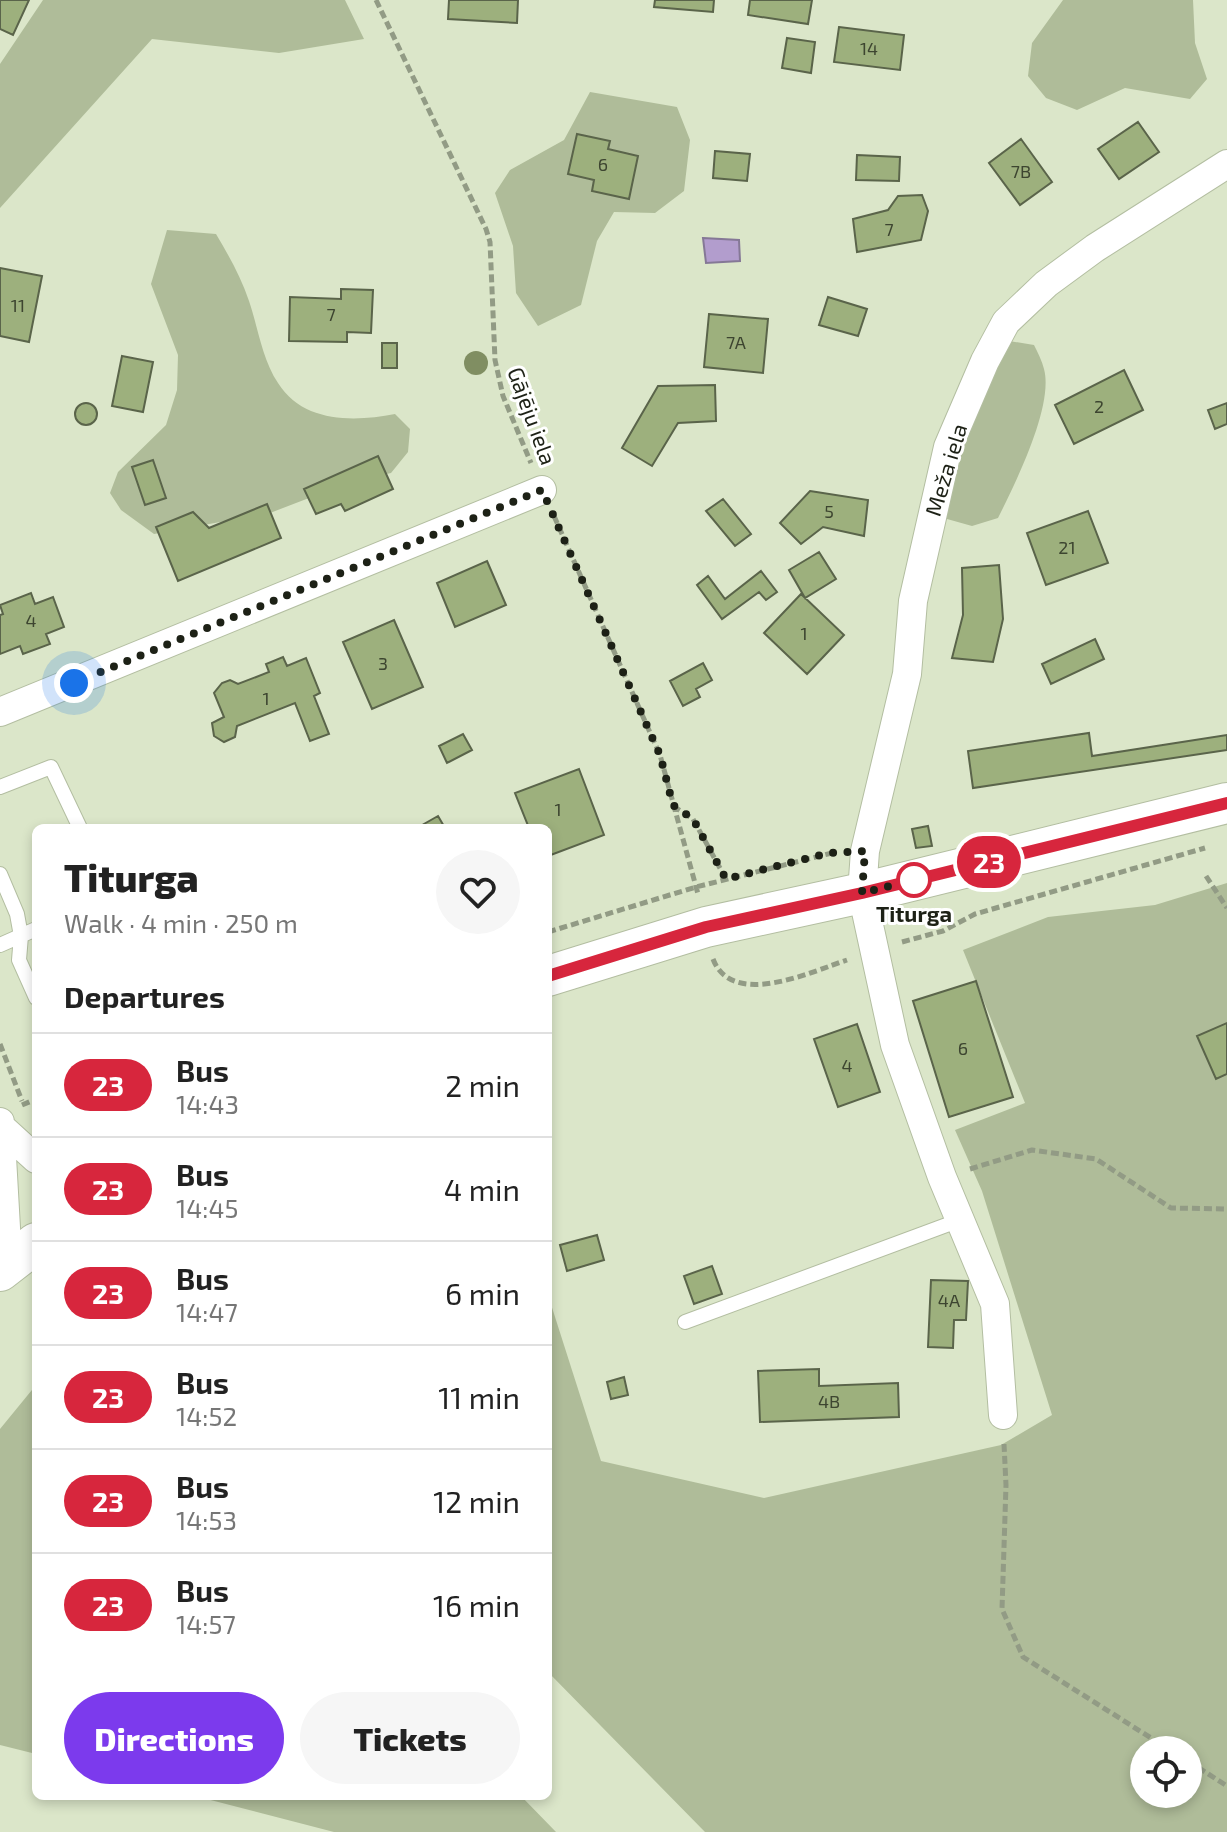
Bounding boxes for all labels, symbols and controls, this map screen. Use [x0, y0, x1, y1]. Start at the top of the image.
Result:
house number: 14 [860, 37, 878, 59]
house number: 6 [598, 153, 608, 175]
house number: 7B [1011, 160, 1031, 182]
house number: 7 [884, 218, 894, 240]
house number: 11 [11, 294, 25, 316]
house number: 7 [326, 303, 336, 325]
house number: 7A [726, 331, 747, 353]
street label: Gājēju iela [502, 363, 563, 468]
house number: 2 [1094, 395, 1104, 417]
street label: Meža iela [919, 420, 971, 519]
house number: 5 [824, 500, 834, 522]
house number: 21 [1058, 536, 1076, 558]
house number: 4 [25, 609, 37, 631]
house number: 1 [800, 622, 808, 644]
house number: 3 [378, 652, 388, 674]
your location [54, 663, 94, 703]
house number: 1 [262, 687, 270, 709]
house number: 1 [554, 798, 562, 820]
line badge: 23 [953, 836, 1025, 888]
text: 23 [973, 845, 1005, 879]
button: heart [436, 850, 520, 934]
text: Titurga [64, 854, 199, 900]
marker: Titurga [897, 863, 931, 897]
place label: Titurga [876, 900, 952, 926]
text: Walk · 4 min · 250 m [64, 907, 298, 938]
text: Departures [64, 978, 225, 1014]
house number: 6 [958, 1037, 968, 1059]
text: Bus [176, 1052, 229, 1088]
house number: 4 [841, 1054, 853, 1076]
text: 2 min [445, 1067, 520, 1103]
text: 23 [92, 1068, 124, 1102]
text: 14:43 [176, 1088, 239, 1119]
text: Bus [176, 1156, 229, 1192]
text: 4 min [444, 1171, 520, 1207]
text: 23 [92, 1172, 124, 1206]
text: 14:45 [176, 1192, 238, 1223]
text: Bus [176, 1260, 229, 1296]
text: 6 min [445, 1275, 520, 1311]
text: 23 [92, 1276, 124, 1310]
house number: 4A [938, 1289, 961, 1311]
text: 14:47 [176, 1296, 238, 1327]
text: Bus [176, 1364, 229, 1400]
text: 11 min [438, 1379, 520, 1415]
text: 23 [92, 1380, 124, 1414]
house number: 4B [818, 1390, 840, 1412]
text: 14:52 [176, 1400, 237, 1431]
text: Bus [176, 1468, 229, 1504]
text: 12 min [433, 1483, 520, 1519]
text: 23 [92, 1484, 124, 1518]
text: 14:53 [176, 1504, 237, 1535]
text: Bus [176, 1572, 229, 1608]
text: 16 min [433, 1587, 520, 1623]
text: 23 [92, 1588, 124, 1622]
text: 14:57 [176, 1608, 236, 1639]
button: Directions [64, 1692, 284, 1784]
button: Tickets [300, 1692, 520, 1784]
map controls [1130, 1736, 1202, 1808]
button: locate [1130, 1736, 1202, 1808]

